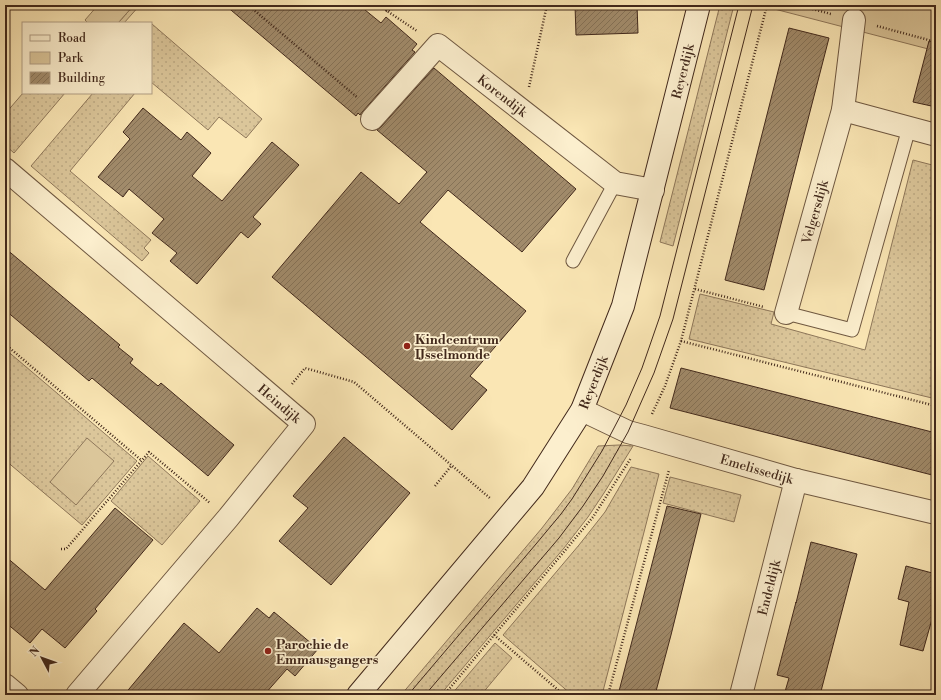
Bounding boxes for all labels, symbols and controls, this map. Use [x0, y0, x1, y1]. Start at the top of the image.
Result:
legend [22, 22, 152, 94]
text: Road [58, 31, 86, 46]
street label: Reyerdijk [669, 41, 698, 101]
text: Park [58, 51, 84, 66]
text: Building [57, 71, 106, 86]
street label: Korendijk [474, 72, 531, 121]
street label: Velgersdijk [799, 177, 832, 247]
place label: Kindcentrum IJsselmonde [415, 332, 499, 363]
marker: Kindcentrum IJsselmonde [402, 341, 412, 351]
street label: Reyerdijk [576, 352, 612, 412]
street label: Heindijk [254, 381, 305, 428]
street label: Emelissedijk [718, 452, 796, 488]
street label: Endeldijk [755, 557, 785, 617]
place label: Parochie de Emmausgangers [276, 637, 379, 668]
north arrow [22, 638, 62, 678]
text: N [27, 644, 44, 660]
marker: Parochie de Emmausgangers [263, 646, 273, 656]

